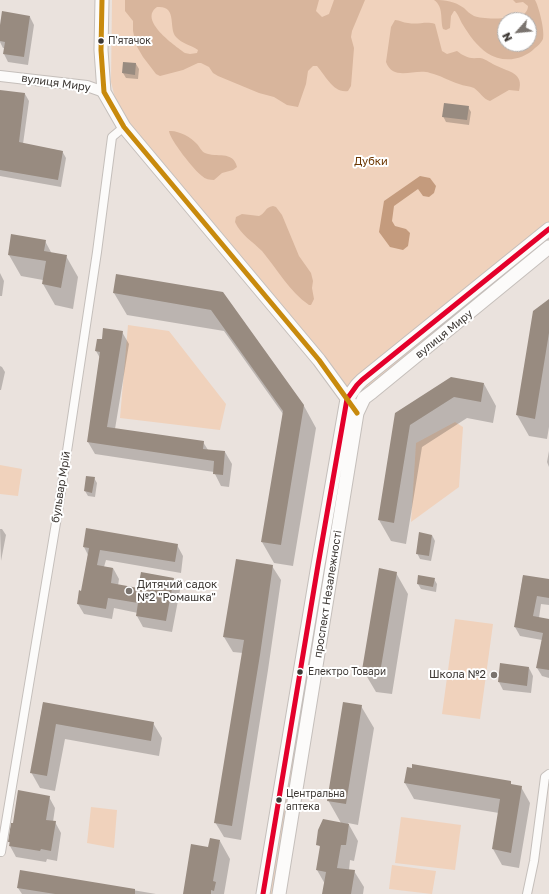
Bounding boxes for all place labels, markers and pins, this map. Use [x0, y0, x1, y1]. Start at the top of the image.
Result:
place label: П'ятачок [108, 35, 151, 47]
marker: П'ятачок [96, 36, 106, 46]
place label: Дитячий садок №2 "Ромашка" [137, 578, 217, 604]
marker: Дитячий садок №2 "Ромашка" [124, 586, 134, 596]
place label: Електро Товари [308, 666, 386, 678]
marker: Електро Товари [295, 667, 305, 677]
place label: Школа №2 [429, 668, 486, 682]
marker: Школа №2 [489, 670, 499, 680]
place label: Центральна аптека [286, 788, 345, 812]
marker: Центральна аптека [274, 795, 284, 805]

